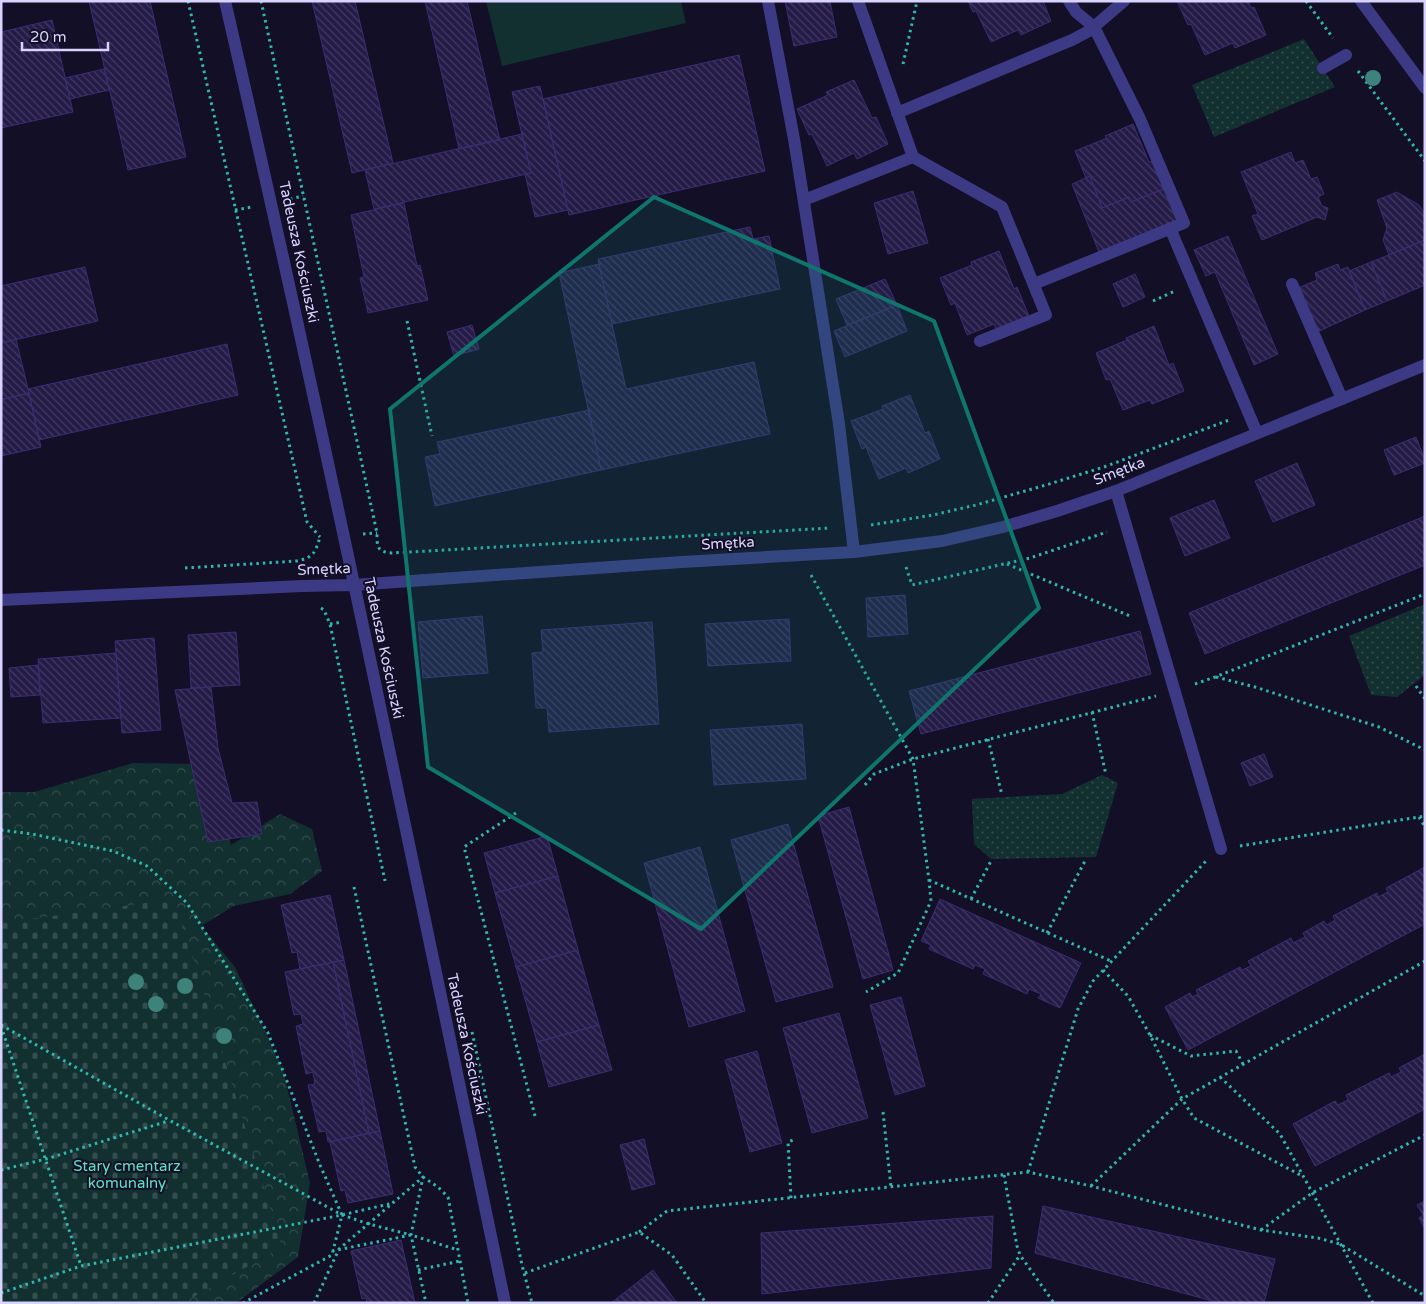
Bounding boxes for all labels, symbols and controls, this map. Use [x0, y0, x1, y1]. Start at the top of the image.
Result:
scale bar [22, 20, 109, 52]
text: 20 m [30, 28, 67, 46]
street label: Tadeusza Kościuszki [275, 180, 323, 324]
street label: Smętka [1091, 453, 1147, 489]
street label: Smętka [701, 533, 755, 553]
street label: Smętka [297, 559, 351, 579]
street label: Tadeusza Kościuszki [360, 576, 408, 720]
street label: Tadeusza Kościuszki [443, 972, 491, 1116]
park label: Stary cmentarz komunalny [73, 1157, 181, 1192]

